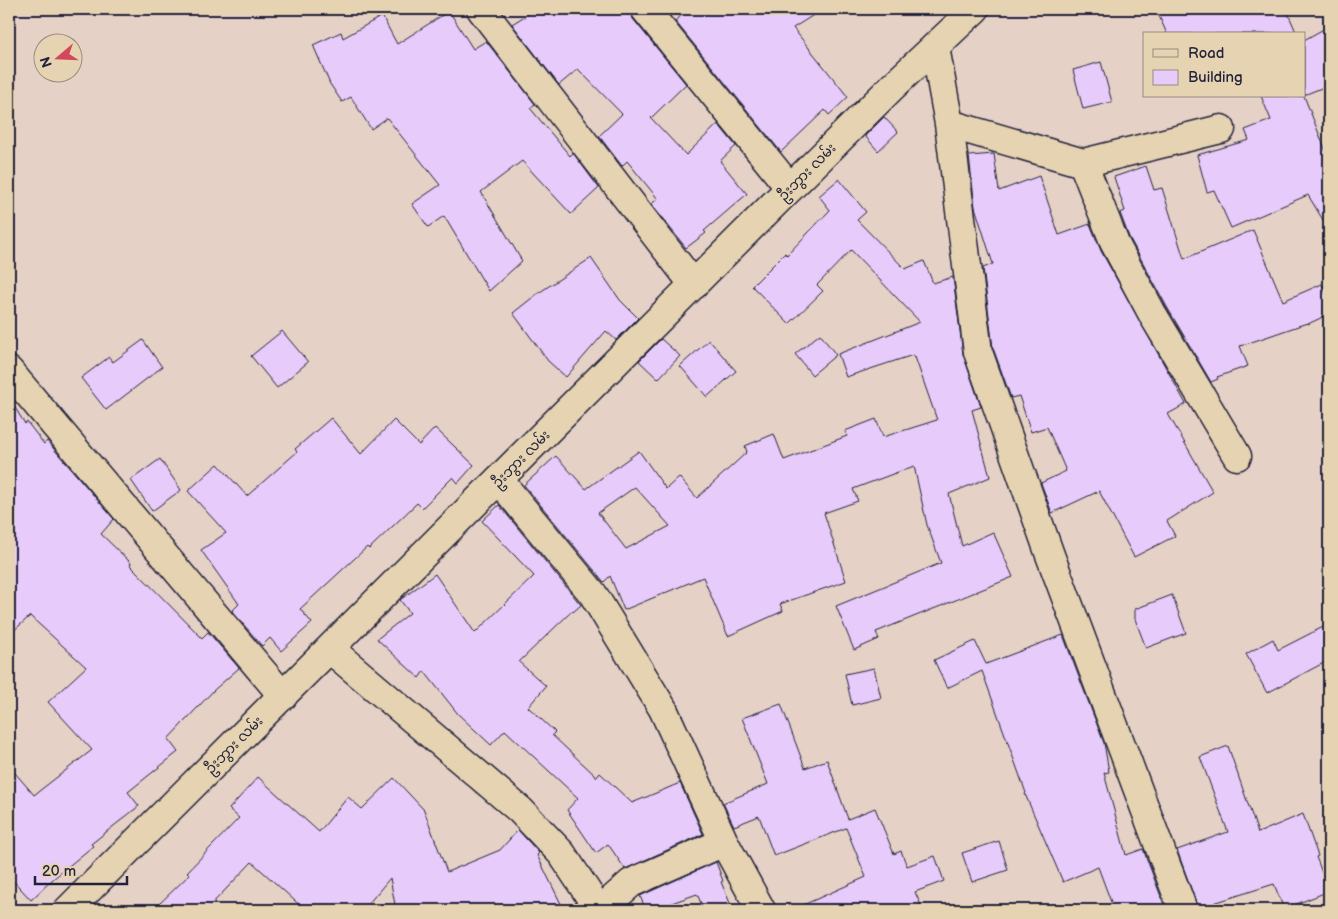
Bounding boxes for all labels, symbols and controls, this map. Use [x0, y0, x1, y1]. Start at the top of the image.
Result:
north arrow [32, 32, 82, 82]
legend [1143, 32, 1306, 98]
text: Road [1188, 44, 1224, 63]
text: N [36, 54, 56, 70]
text: Building [1188, 68, 1243, 87]
street label: ဦးဘွား လမ်း [773, 138, 842, 207]
street label: ဦးဘွား လမ်း [487, 425, 556, 494]
street label: ဦးဘွား လမ်း [200, 711, 269, 780]
scale bar [35, 854, 128, 886]
text: 20 m [42, 862, 76, 881]

